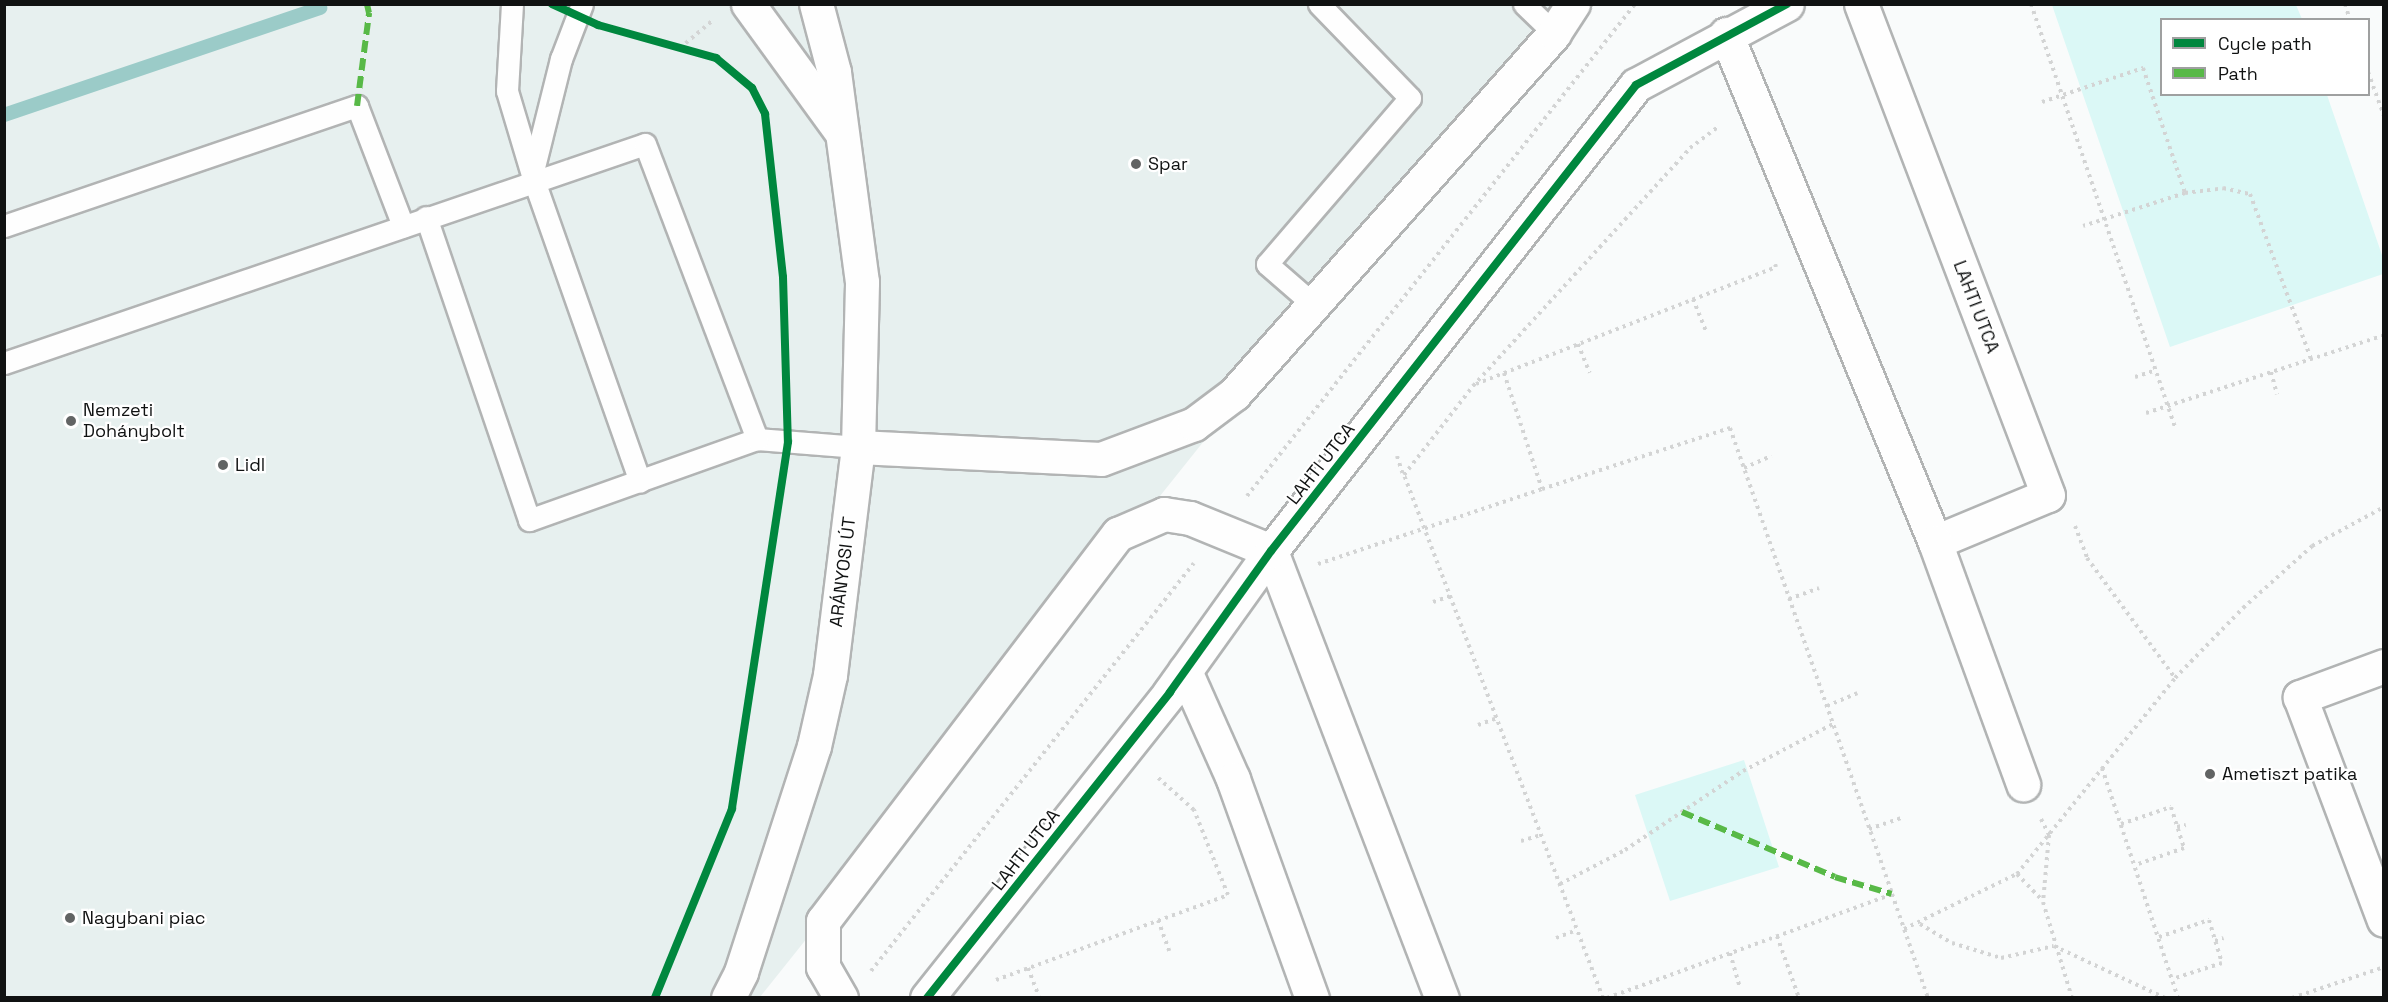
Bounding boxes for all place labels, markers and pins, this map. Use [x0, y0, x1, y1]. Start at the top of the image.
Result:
place label: Spar [1148, 153, 1188, 175]
marker: Spar [1129, 157, 1143, 171]
place label: Nemzeti Dohánybolt [83, 400, 185, 442]
marker: Nemzeti Dohánybolt [64, 414, 78, 428]
place label: Lidl [235, 454, 265, 476]
marker: Lidl [216, 458, 230, 472]
place label: Ametiszt patika [2222, 763, 2357, 785]
marker: Ametiszt patika [2203, 767, 2217, 781]
place label: Nagybani piac [82, 907, 206, 929]
marker: Nagybani piac [63, 911, 77, 925]

